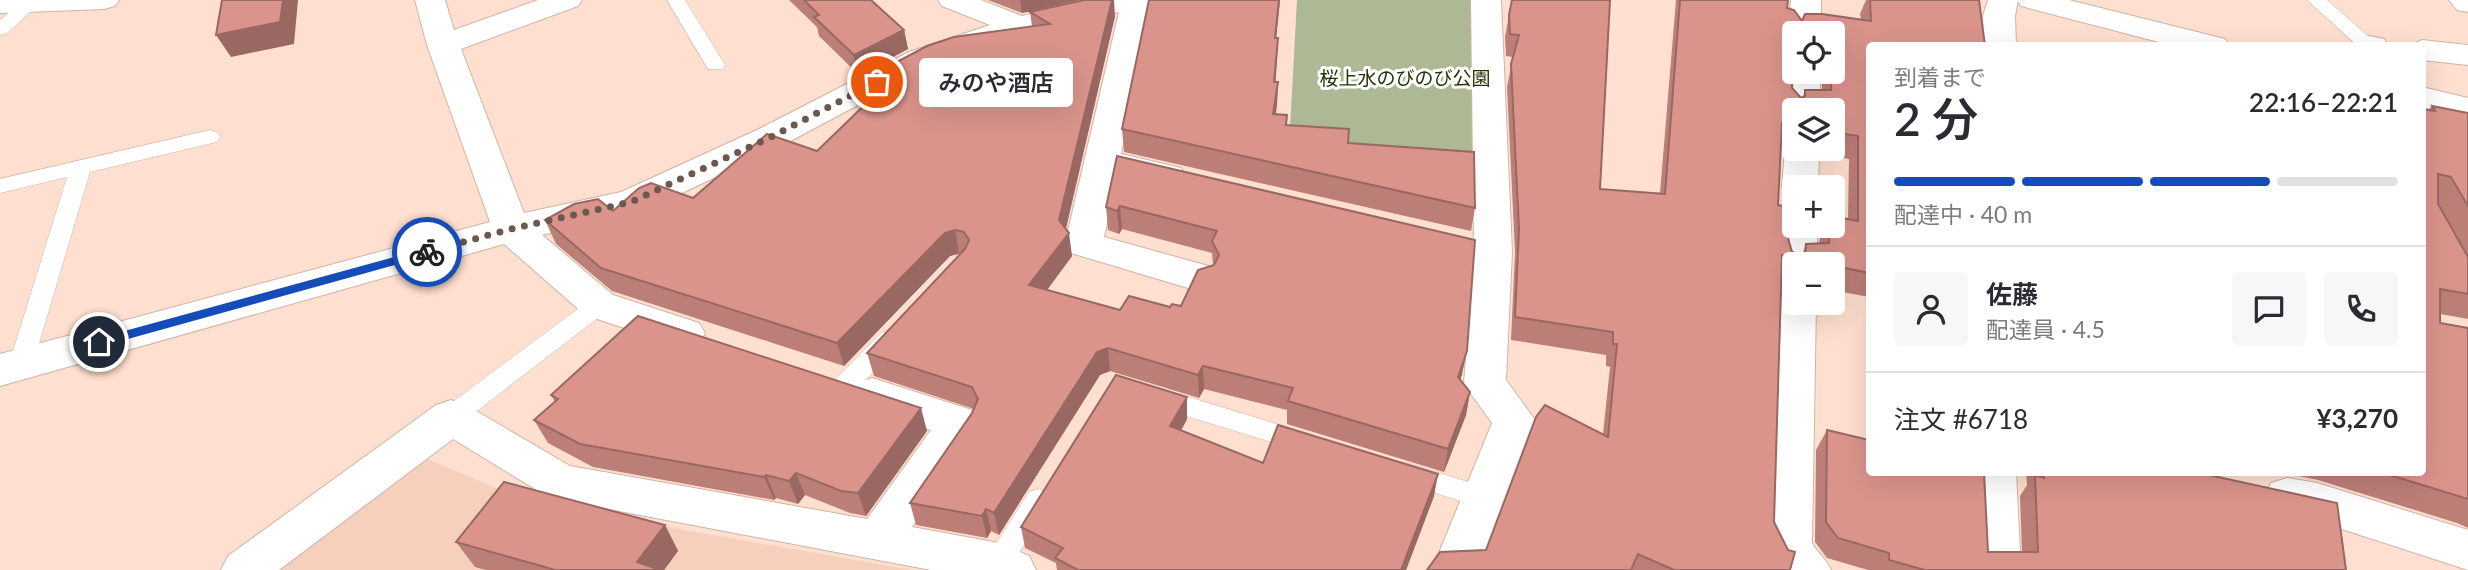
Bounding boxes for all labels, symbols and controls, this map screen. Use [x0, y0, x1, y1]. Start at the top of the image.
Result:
map controls [1782, 21, 1845, 315]
button: locate [1782, 21, 1845, 84]
pin [847, 52, 907, 112]
callout: みのや酒店 [919, 57, 1073, 106]
icon: bag [858, 63, 896, 101]
text: 到着まで [1894, 63, 1986, 91]
park label: 桜上水のびのび公園 [1319, 66, 1491, 89]
text: みのや酒店 [939, 68, 1054, 96]
text: 22:16–22:21 [2249, 86, 2398, 118]
text: 2 分 [1894, 91, 1978, 146]
button: layers [1782, 98, 1845, 161]
button: + [1782, 175, 1845, 238]
text: 配達中 · 40 m [1894, 200, 2032, 228]
courier [392, 217, 462, 287]
icon: bike [408, 233, 446, 271]
button: − [1782, 252, 1845, 315]
button: person [1894, 272, 1968, 346]
button: chat [2232, 272, 2306, 346]
button: phone [2324, 272, 2398, 346]
text: 佐藤 [1986, 278, 2038, 310]
pin [69, 312, 129, 372]
text: 配達員 · 4.5 [1986, 315, 2105, 343]
icon: home [80, 323, 118, 361]
text: ¥3,270 [2317, 402, 2398, 434]
text: 注文 #6718 [1894, 403, 2028, 435]

